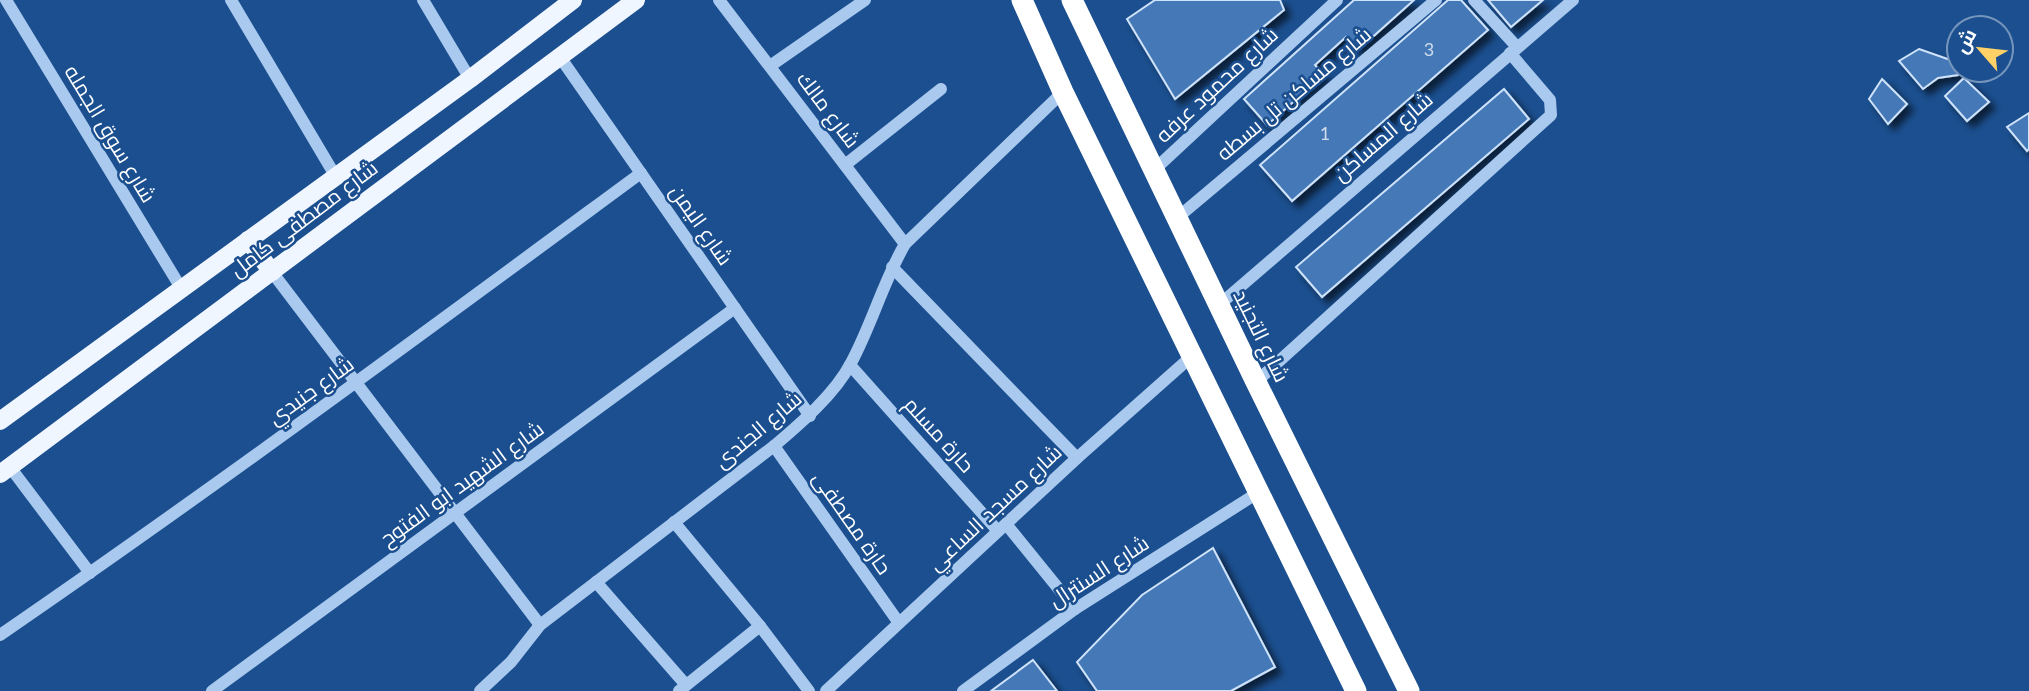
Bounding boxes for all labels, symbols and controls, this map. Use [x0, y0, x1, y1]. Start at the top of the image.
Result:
north arrow [1945, 14, 2015, 84]
street label: شارع محمود عرفه [1150, 21, 1284, 149]
street label: شارع مساكن تل بسطه [1211, 21, 1377, 167]
text: ش [1949, 25, 1981, 57]
house number: 3 [1424, 38, 1434, 60]
street label: شارع سوق الجمله [58, 60, 162, 208]
street label: شارع مالك [790, 66, 866, 154]
street label: شارع المساكن [1327, 86, 1439, 188]
house number: 1 [1320, 122, 1330, 144]
street label: شارع مصطفى كامل [224, 154, 384, 284]
street label: شارع اليمن [663, 179, 739, 271]
street label: شارع التجنيد [1227, 285, 1295, 387]
street label: شارع جنيدي [262, 350, 361, 433]
street label: شارع الجندى [708, 385, 808, 475]
street label: حارة مسلم [898, 391, 980, 479]
street label: شارع الشهيد ابو الفتوح [374, 415, 550, 553]
street label: شارع مسجد الساعي [922, 439, 1069, 579]
street label: حارة مصطفى [807, 466, 898, 580]
street label: شارع السنترال [1044, 529, 1154, 615]

